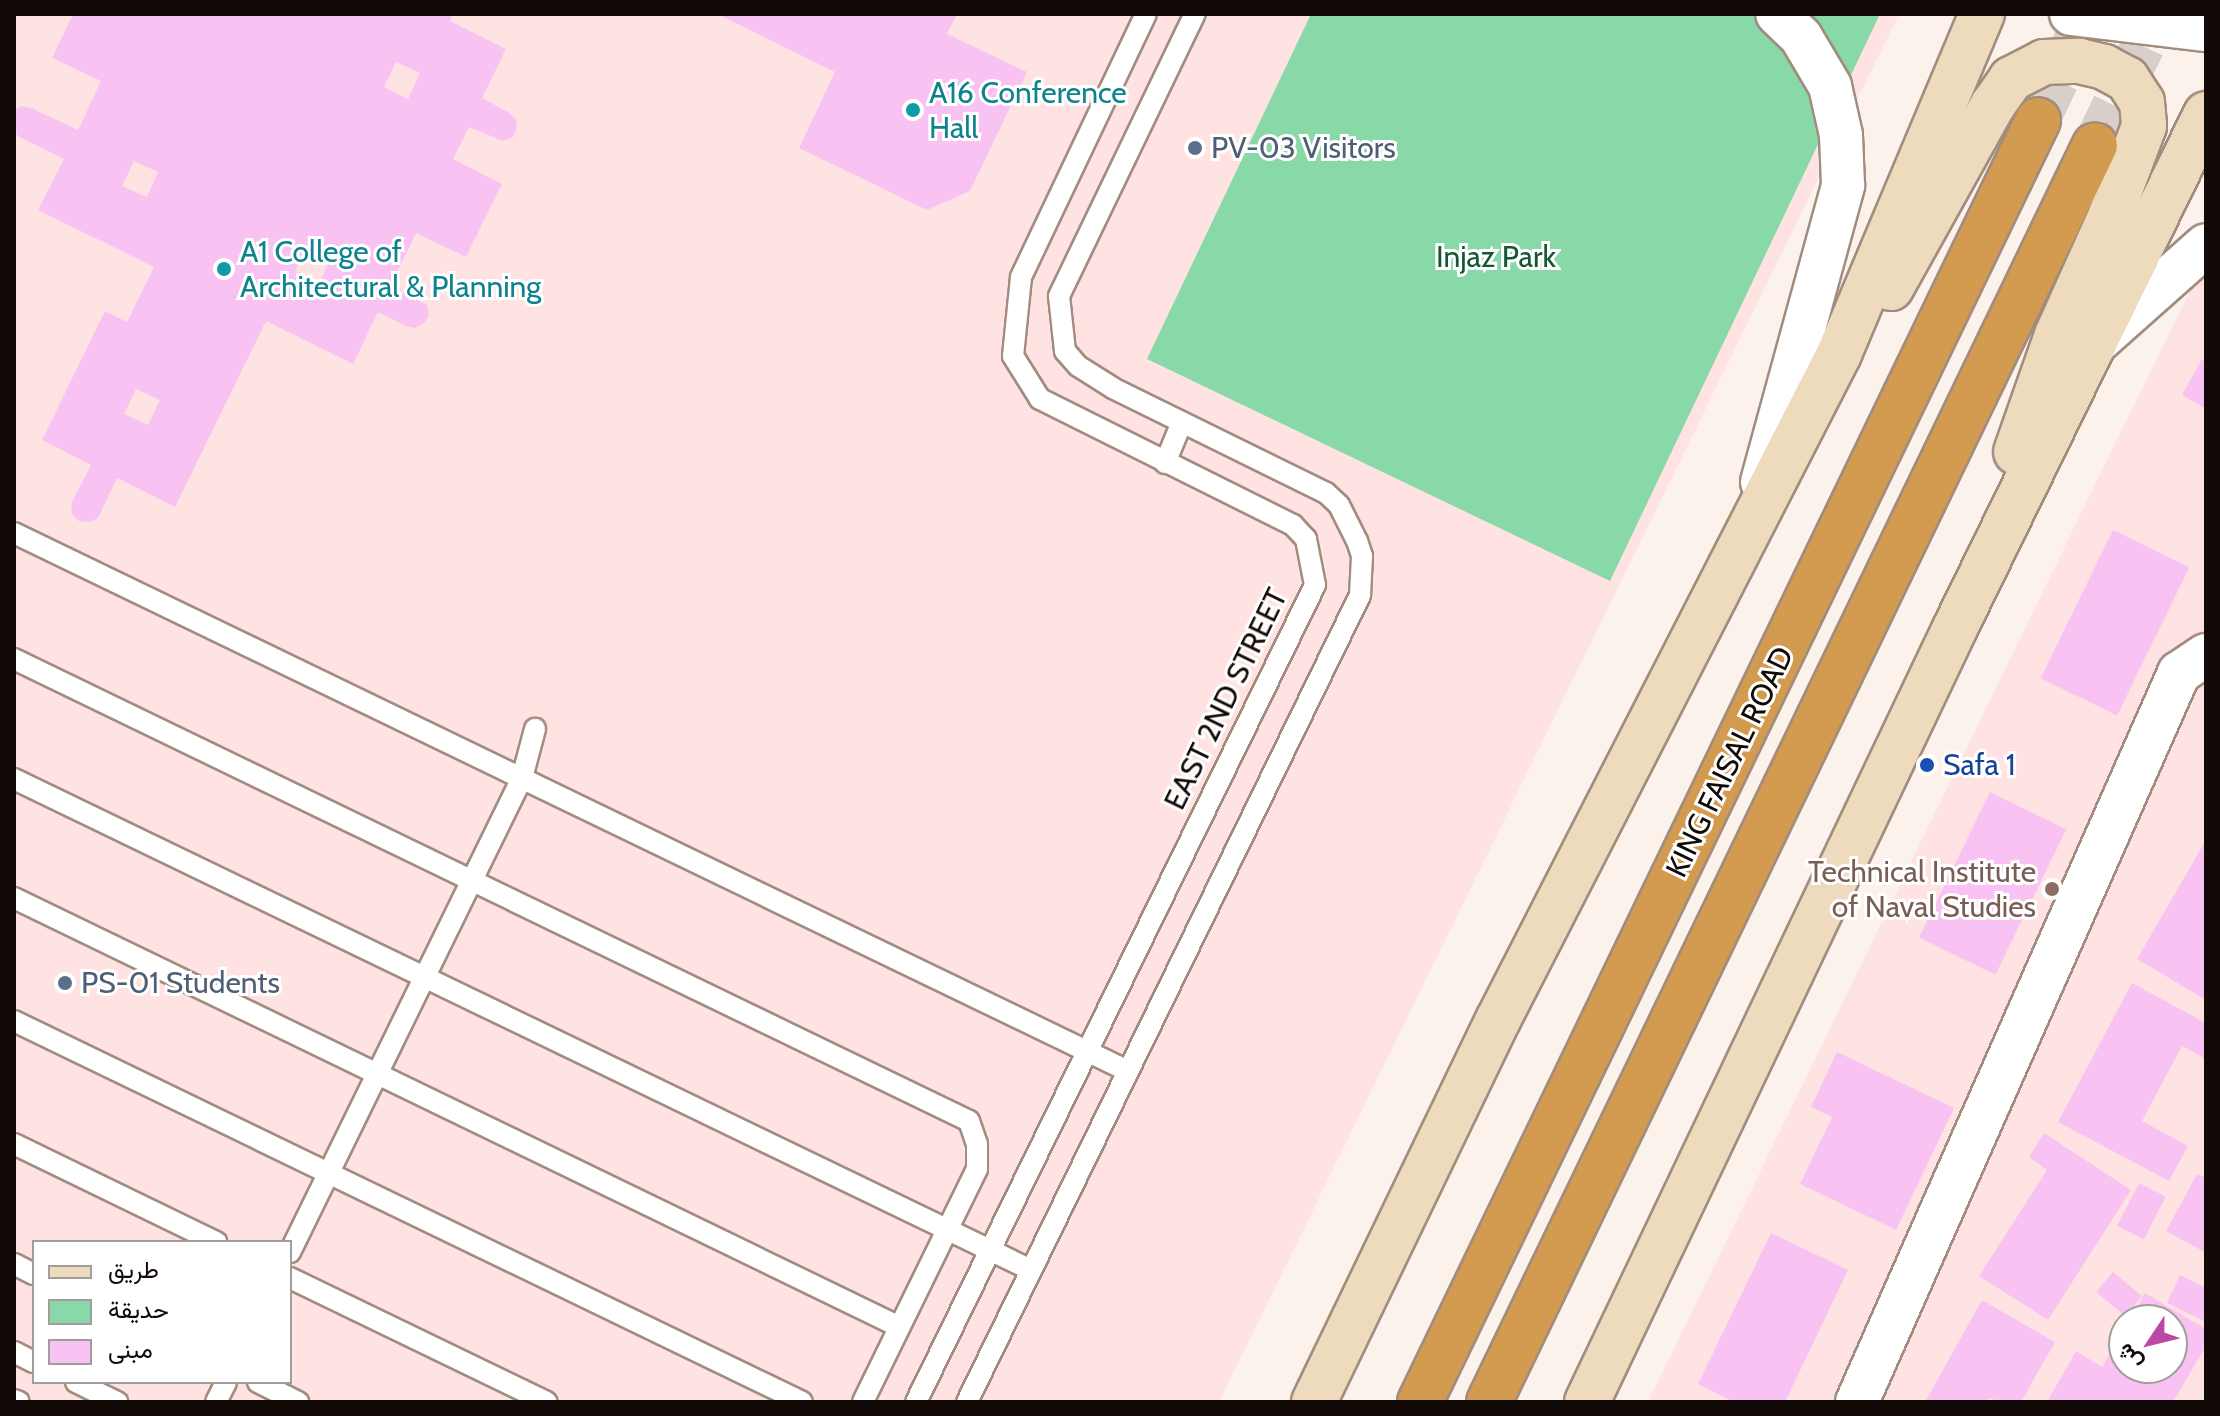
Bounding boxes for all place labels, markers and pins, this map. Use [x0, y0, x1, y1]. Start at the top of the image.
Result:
place label: A16 Conference Hall [929, 75, 1127, 146]
marker: A16 Conference Hall [904, 101, 922, 119]
place label: PV-03 Visitors [1211, 130, 1396, 166]
marker: PV-03 Visitors [1186, 139, 1204, 157]
place label: A1 College of Architectural & Planning [240, 234, 541, 304]
marker: A1 College of Architectural & Planning [215, 260, 233, 278]
place label: Safa 1 [1943, 747, 2015, 783]
marker: Safa 1 [1918, 756, 1936, 774]
place label: Technical Institute of Naval Studies [1808, 854, 2036, 924]
marker: Technical Institute of Naval Studies [2043, 880, 2061, 898]
place label: PS-01 Students [81, 965, 280, 1001]
marker: PS-01 Students [56, 974, 74, 992]

